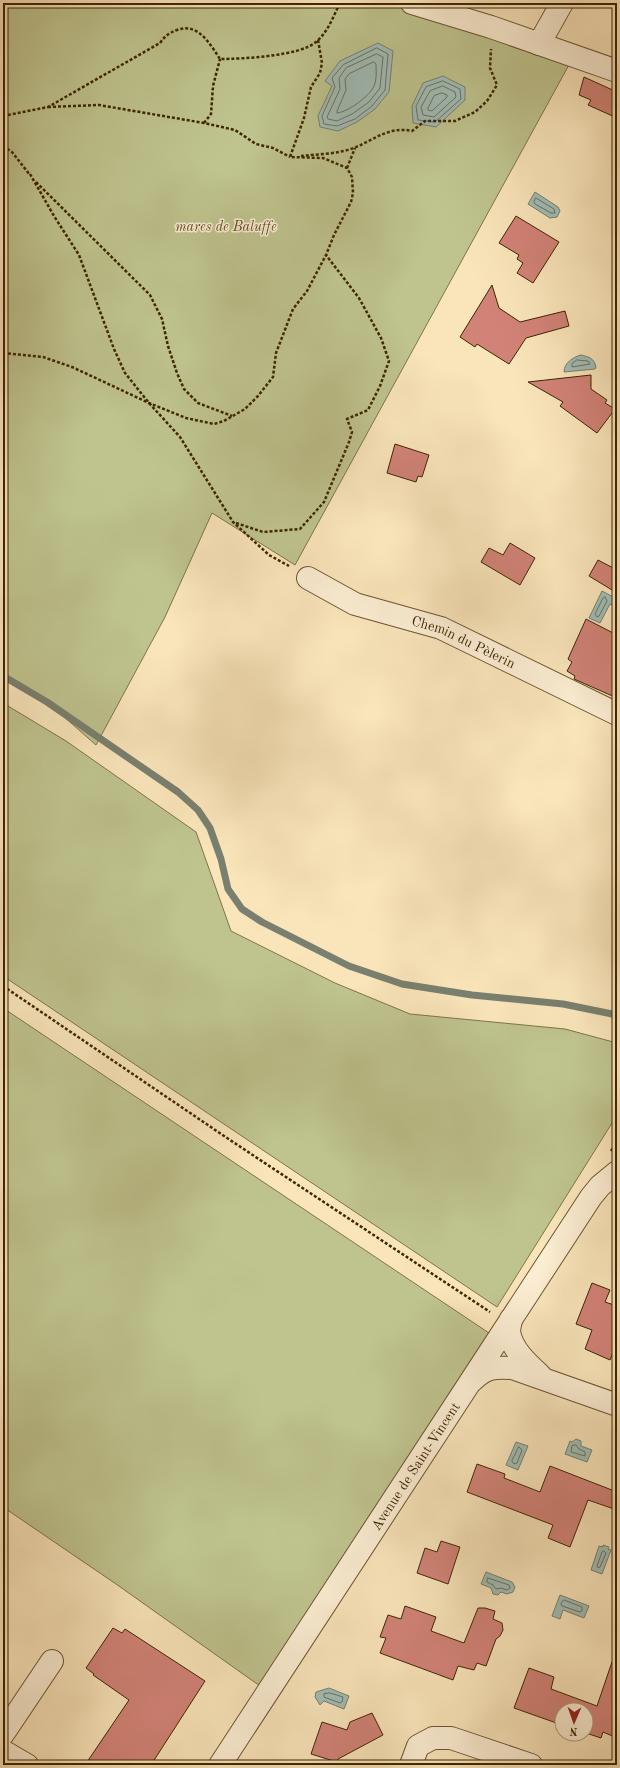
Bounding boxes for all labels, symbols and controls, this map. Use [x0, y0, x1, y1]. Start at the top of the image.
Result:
park label: mares de Baluffe [175, 220, 277, 235]
street label: Chemin du Pèlerin [410, 614, 518, 671]
street label: Avenue de Saint-Vincent [369, 1400, 463, 1533]
north arrow [554, 1702, 594, 1742]
text: N [569, 1725, 578, 1736]

